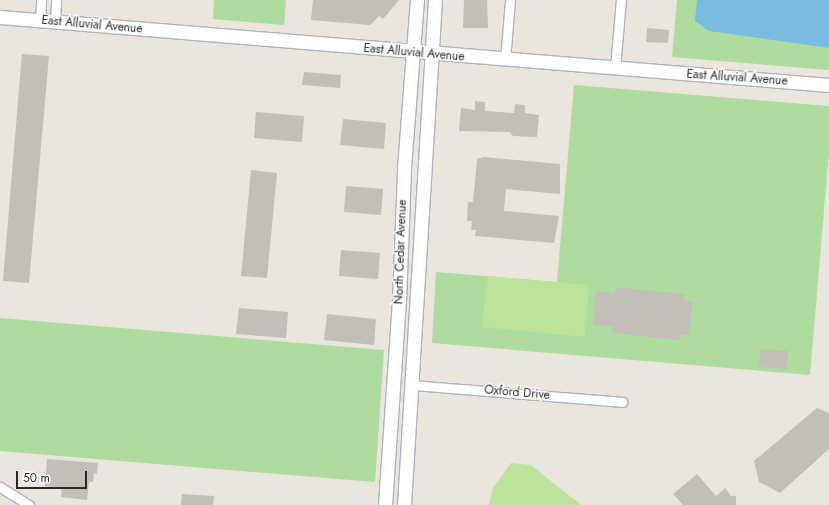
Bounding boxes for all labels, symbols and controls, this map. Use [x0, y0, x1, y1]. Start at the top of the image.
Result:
street label: East Alluvial Avenue [41, 13, 143, 37]
street label: East Alluvial Avenue [363, 41, 465, 65]
street label: East Alluvial Avenue [686, 67, 788, 89]
street label: North Cedar Avenue [392, 199, 410, 305]
street label: Oxford Drive [484, 383, 550, 403]
scale bar [18, 463, 89, 489]
text: 50 m [23, 469, 50, 487]

